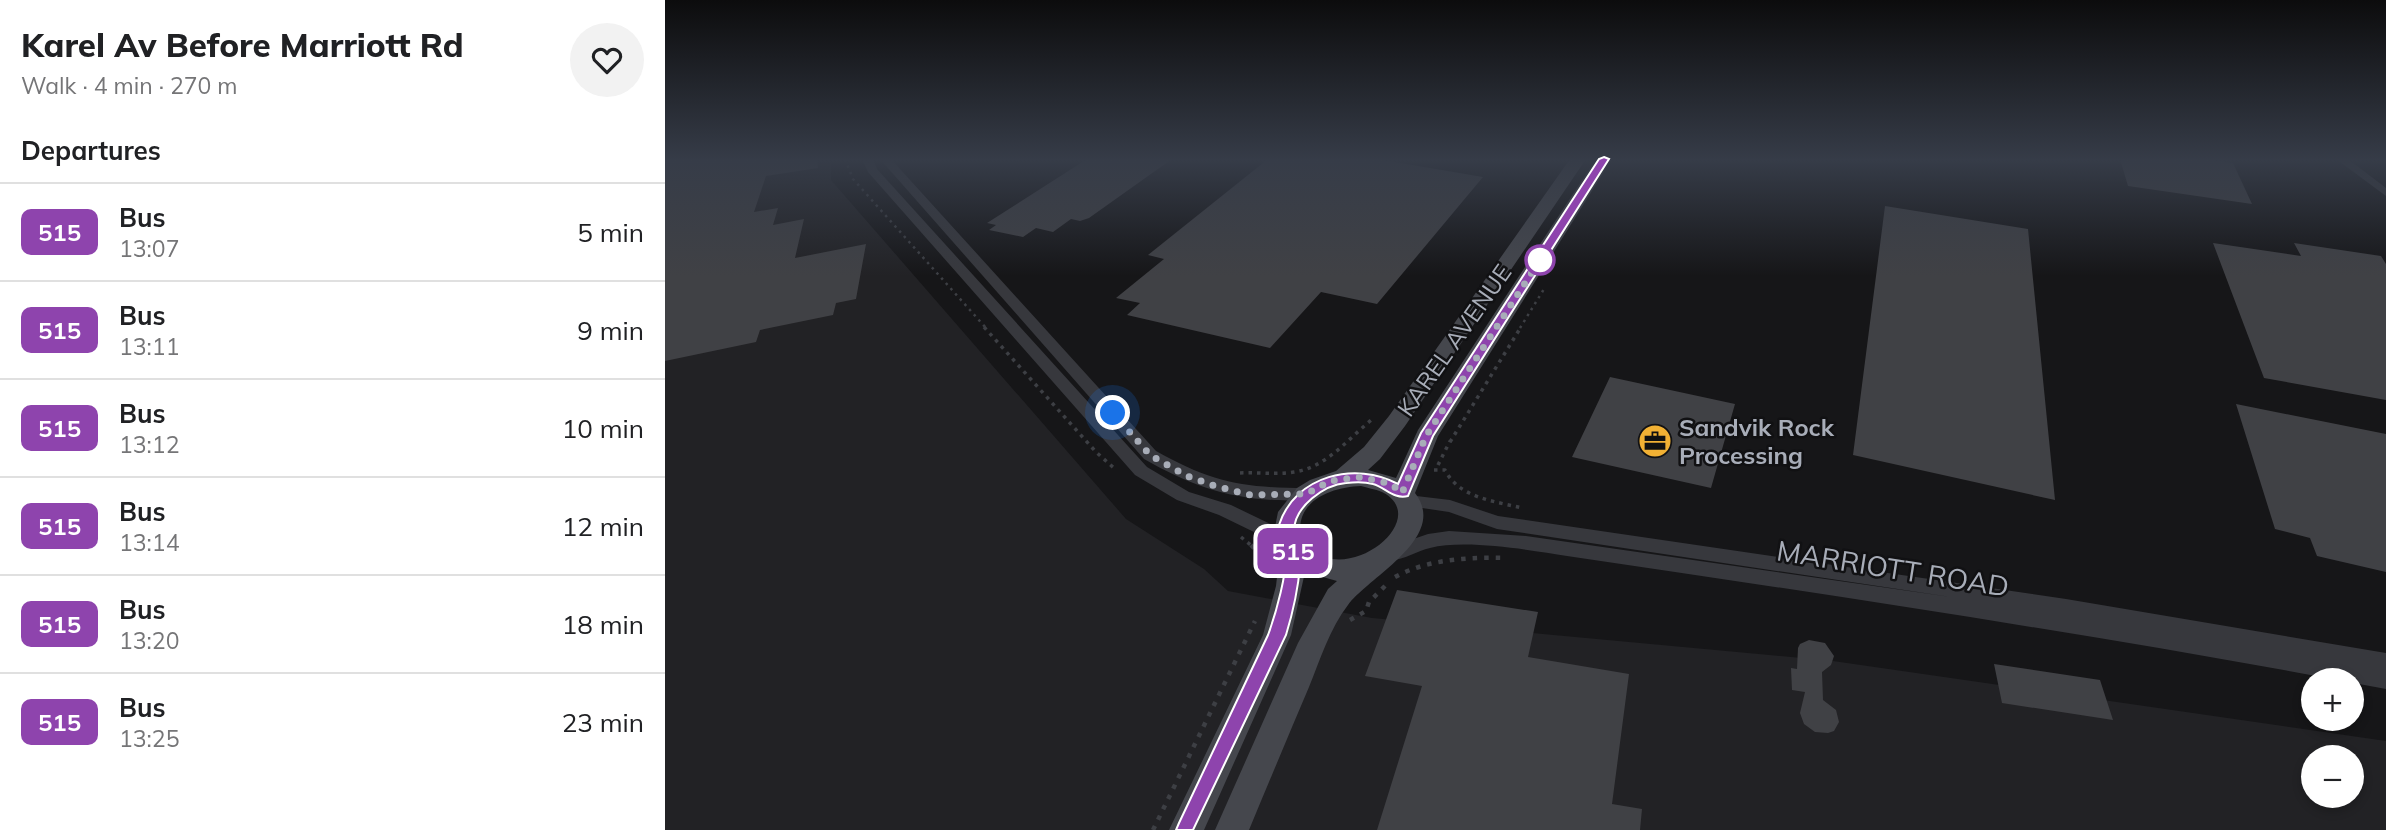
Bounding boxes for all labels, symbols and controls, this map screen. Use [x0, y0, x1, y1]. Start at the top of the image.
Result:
button: heart [570, 23, 644, 97]
text: Karel Av Before Marriott Rd [21, 24, 464, 65]
text: Walk · 4 min · 270 m [21, 71, 238, 100]
text: Departures [21, 134, 161, 167]
text: Bus [119, 201, 165, 234]
text: 5 min [577, 216, 644, 249]
text: 515 [38, 217, 81, 247]
text: 13:07 [119, 234, 179, 263]
unlabelled marker [1525, 245, 1555, 275]
street label: KAREL AVENUE [1390, 258, 1518, 422]
text: Bus [119, 299, 165, 332]
text: 9 min [577, 314, 644, 347]
text: 515 [38, 315, 81, 345]
text: 13:11 [119, 332, 179, 361]
your location [1095, 395, 1130, 430]
text: Bus [119, 397, 165, 430]
text: 10 min [562, 412, 644, 445]
place label: Sandvik Rock Processing [1679, 412, 1835, 470]
text: 515 [38, 413, 81, 443]
office icon: Sandvik Rock Processing [1636, 422, 1674, 460]
text: 13:12 [119, 430, 179, 459]
text: Bus [119, 495, 165, 528]
text: 12 min [562, 510, 644, 543]
text: 515 [38, 511, 81, 541]
text: 13:14 [119, 528, 179, 557]
line badge: 515 [1253, 528, 1333, 574]
street label: MARRIOTT ROAD [1774, 532, 2012, 604]
text: 515 [1271, 536, 1315, 566]
text: Bus [119, 593, 165, 626]
text: 18 min [562, 608, 644, 641]
text: 515 [38, 609, 81, 639]
text: 13:20 [119, 626, 179, 655]
map controls [2301, 668, 2364, 808]
button: + [2301, 668, 2364, 731]
text: Bus [119, 691, 165, 724]
text: 23 min [562, 706, 644, 739]
text: 515 [38, 707, 81, 737]
text: 13:25 [119, 724, 179, 753]
button: − [2301, 745, 2364, 808]

